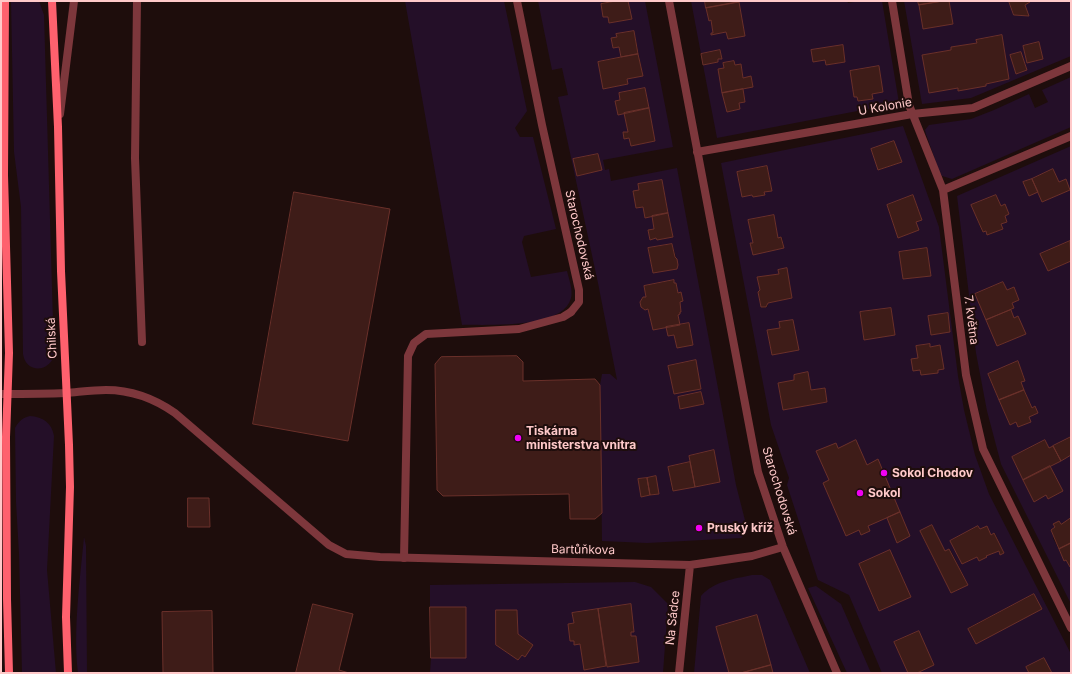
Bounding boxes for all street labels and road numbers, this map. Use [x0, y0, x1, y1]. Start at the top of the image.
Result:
street label: U Kolonie [857, 95, 913, 119]
street label: Starochodovská [562, 189, 596, 281]
street label: 7. května [961, 294, 981, 346]
street label: Chilská [44, 317, 60, 359]
street label: Starochodovská [759, 445, 799, 537]
street label: Bartůňkova [551, 542, 615, 558]
street label: Na Sádce [663, 590, 683, 646]

